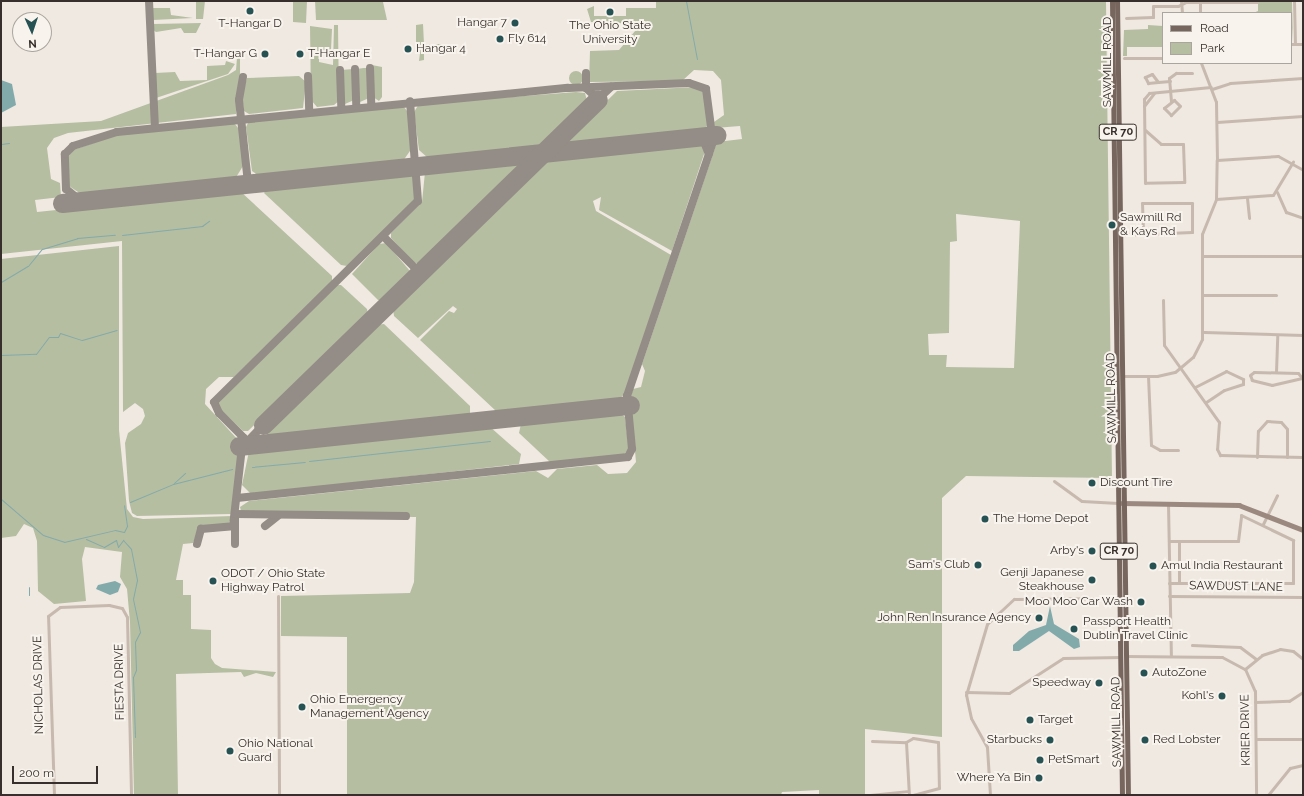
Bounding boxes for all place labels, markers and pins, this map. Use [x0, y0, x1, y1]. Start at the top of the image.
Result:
marker: T-Hangar D [245, 6, 255, 16]
marker: The Ohio State University [605, 7, 615, 17]
place label: Hangar 7 [457, 16, 507, 30]
place label: T-Hangar D [218, 17, 282, 31]
marker: Hangar 7 [510, 18, 520, 28]
place label: The Ohio State University [569, 19, 651, 47]
place label: Fly 614 [508, 32, 547, 46]
marker: Fly 614 [495, 34, 505, 44]
place label: Hangar 4 [416, 42, 466, 56]
marker: Hangar 4 [403, 44, 413, 54]
place label: T-Hangar G [193, 47, 257, 61]
place label: T-Hangar E [308, 47, 370, 61]
marker: T-Hangar G [260, 49, 270, 59]
marker: T-Hangar E [295, 49, 305, 59]
place label: Sawmill Rd & Kays Rd [1120, 211, 1182, 239]
marker: Sawmill Rd & Kays Rd [1107, 220, 1117, 230]
place label: Discount Tire [1100, 476, 1173, 490]
marker: Discount Tire [1087, 478, 1097, 488]
place label: The Home Depot [993, 512, 1089, 526]
marker: The Home Depot [980, 514, 990, 524]
place label: Arby's [1050, 544, 1084, 558]
marker: Arby's [1087, 546, 1097, 556]
place label: Sam's Club [908, 558, 970, 572]
place label: Amul India Restaurant [1161, 559, 1283, 573]
marker: Sam's Club [973, 560, 983, 570]
marker: Amul India Restaurant [1148, 561, 1158, 571]
place label: Genji Japanese Steakhouse [1000, 566, 1084, 594]
place label: ODOT / Ohio State Highway Patrol [221, 567, 325, 595]
marker: Genji Japanese Steakhouse [1087, 575, 1097, 585]
marker: ODOT / Ohio State Highway Patrol [208, 576, 218, 586]
place label: Moo Moo Car Wash [1024, 595, 1133, 609]
marker: Moo Moo Car Wash [1136, 597, 1146, 607]
place label: John Ren Insurance Agency [877, 611, 1031, 625]
marker: John Ren Insurance Agency [1034, 613, 1044, 623]
place label: Passport Health Dublin Travel Clinic [1083, 615, 1189, 643]
marker: Passport Health Dublin Travel Clinic [1068, 623, 1080, 635]
place label: AutoZone [1152, 666, 1206, 680]
marker: AutoZone [1139, 668, 1149, 678]
place label: Speedway [1032, 676, 1091, 690]
marker: Speedway [1094, 678, 1104, 688]
place label: Kohl's [1181, 689, 1214, 703]
marker: Kohl's [1217, 691, 1227, 701]
place label: Ohio Emergency Management Agency [310, 693, 429, 721]
marker: Ohio Emergency Management Agency [297, 702, 307, 712]
place label: Target [1038, 713, 1073, 727]
marker: Target [1025, 715, 1035, 725]
place label: Starbucks [987, 733, 1042, 747]
place label: Red Lobster [1153, 733, 1221, 747]
marker: Starbucks [1045, 735, 1055, 745]
marker: Red Lobster [1140, 735, 1150, 745]
place label: Ohio National Guard [238, 737, 313, 765]
marker: Ohio National Guard [225, 746, 235, 756]
place label: PetSmart [1048, 753, 1099, 767]
marker: PetSmart [1035, 755, 1045, 765]
place label: Where Ya Bin [956, 771, 1031, 785]
marker: Where Ya Bin [1034, 773, 1044, 783]

